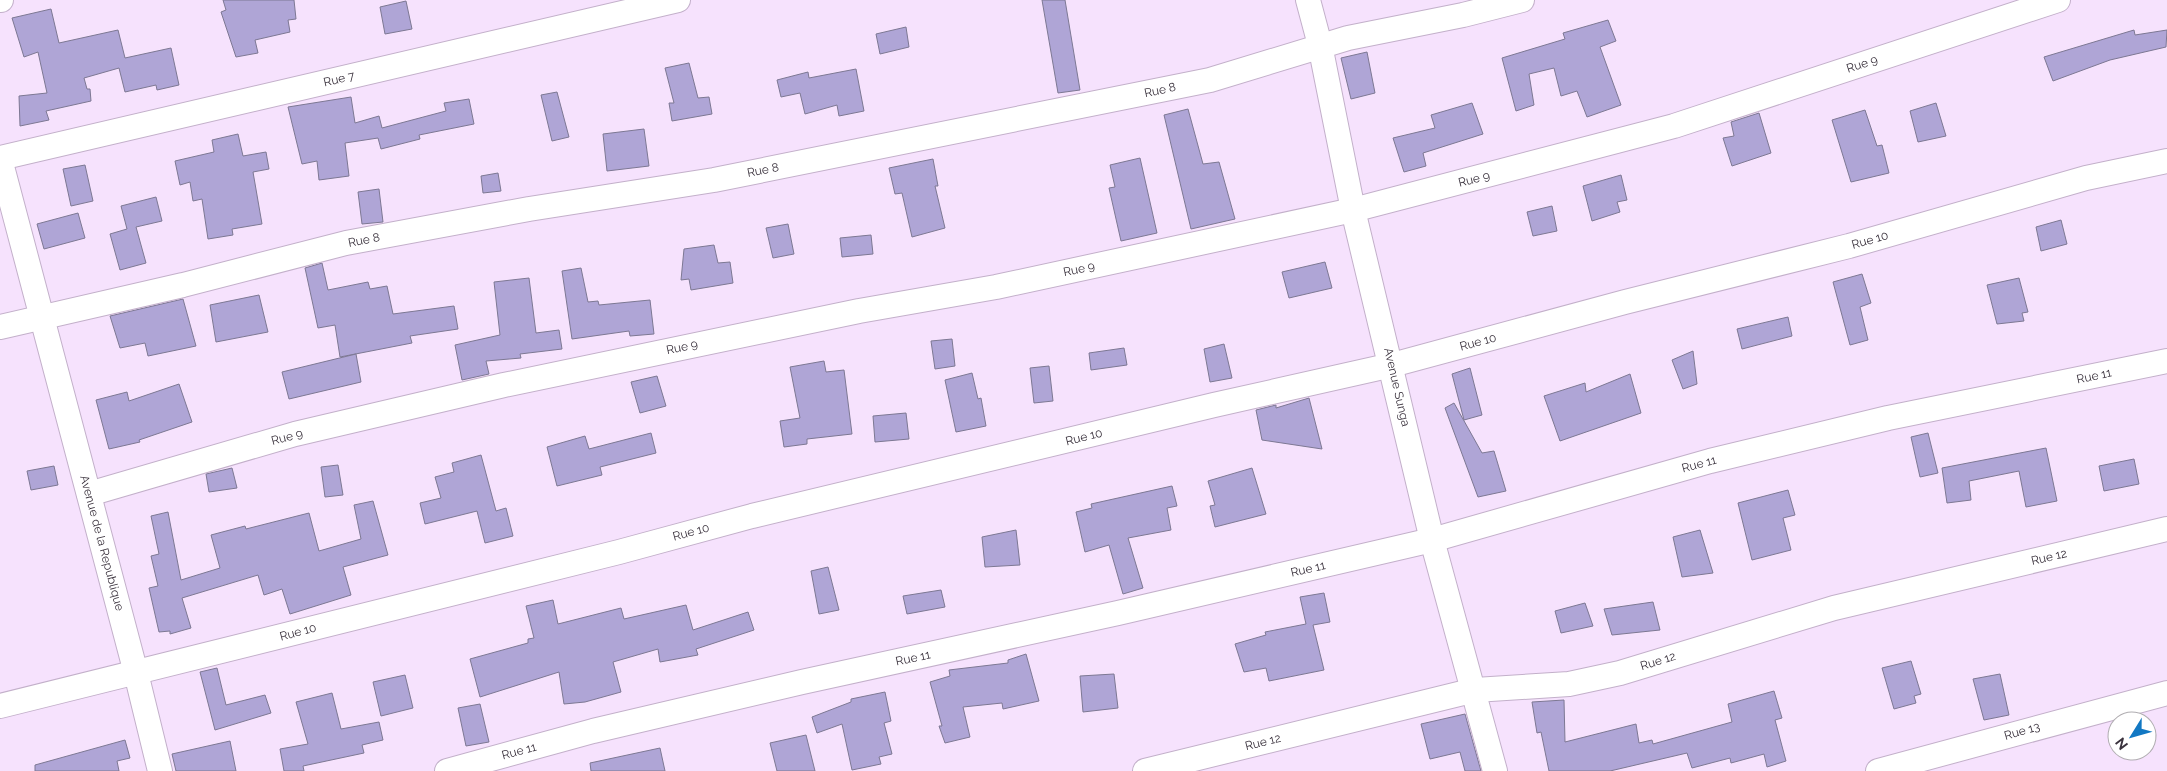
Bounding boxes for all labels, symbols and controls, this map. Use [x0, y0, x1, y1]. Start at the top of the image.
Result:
street label: Rue 9 [1845, 52, 1879, 76]
street label: Rue 7 [322, 69, 356, 89]
street label: Rue 8 [1143, 80, 1177, 100]
street label: Rue 8 [746, 160, 780, 180]
street label: Rue 9 [1457, 168, 1491, 190]
street label: Rue 10 [1850, 228, 1890, 252]
street label: Rue 8 [347, 230, 381, 250]
street label: Rue 9 [1062, 259, 1096, 279]
street label: Rue 10 [1458, 330, 1498, 354]
street label: Rue 9 [665, 337, 699, 357]
street label: Avenue Sunga [1381, 346, 1413, 428]
street label: Rue 11 [2075, 365, 2113, 387]
street label: Rue 9 [270, 426, 304, 448]
street label: Rue 10 [1064, 426, 1104, 448]
street label: Rue 11 [1680, 453, 1718, 475]
street label: Avenue de la Republique [77, 474, 127, 612]
street label: Rue 10 [671, 520, 711, 544]
street label: Rue 12 [2030, 546, 2068, 568]
street label: Rue 11 [1289, 558, 1327, 580]
street label: Rue 10 [278, 620, 318, 644]
street label: Rue 11 [894, 647, 932, 669]
street label: Rue 12 [1639, 649, 1677, 673]
north arrow [2107, 711, 2157, 761]
street label: Rue 13 [2003, 719, 2041, 743]
street label: Rue 12 [1244, 731, 1282, 753]
text: N [2112, 735, 2131, 753]
street label: Rue 11 [500, 740, 538, 762]

